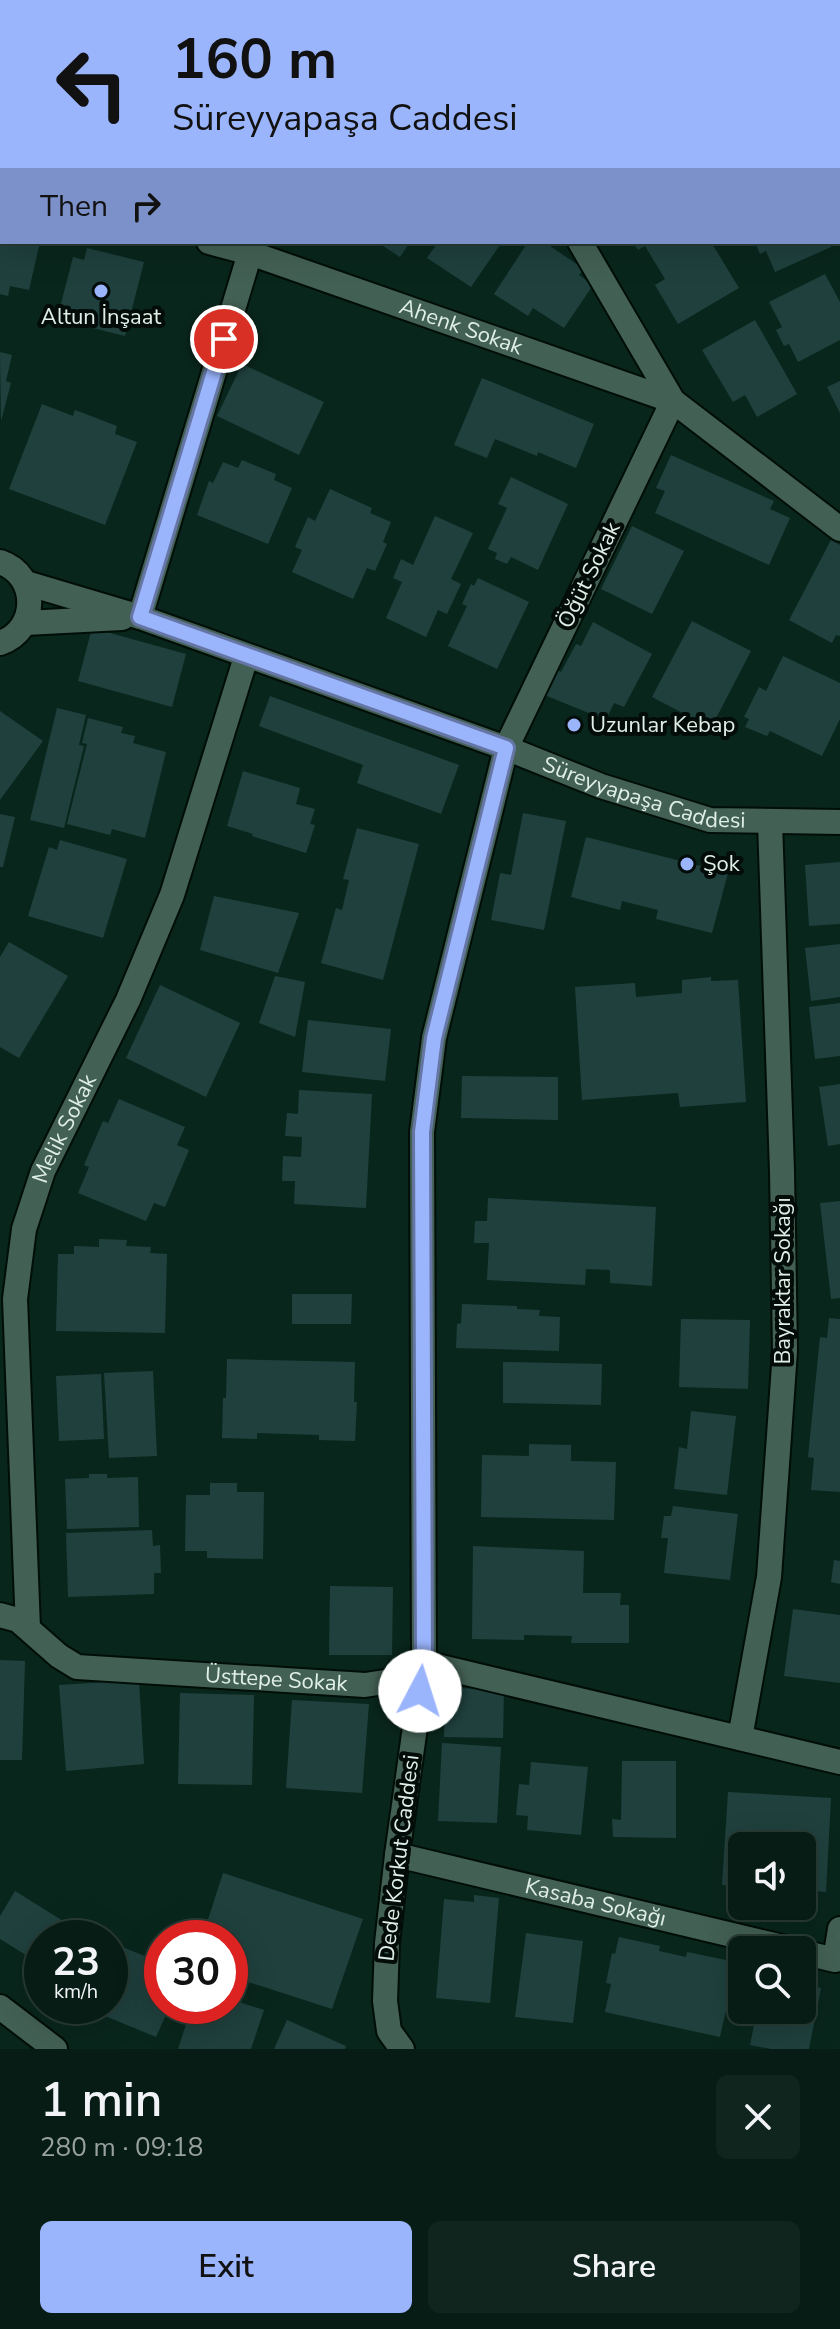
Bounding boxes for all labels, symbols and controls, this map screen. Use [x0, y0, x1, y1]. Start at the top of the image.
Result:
text: 160 m [172, 21, 337, 98]
icon: left [40, 32, 144, 136]
text: Süreyyapaşa Caddesi [172, 94, 518, 143]
icon: right [124, 184, 168, 228]
text: Then [40, 186, 108, 227]
marker: Altun İnşaat [92, 282, 110, 300]
street label: Ahenk Sokak [395, 291, 528, 363]
place label: Altun İnşaat [41, 302, 161, 332]
pin [190, 305, 258, 373]
icon: arrive [202, 317, 246, 361]
street label: Öğüt Sokak [550, 516, 628, 633]
place label: Uzunlar Kebap [590, 710, 735, 740]
marker: Uzunlar Kebap [565, 716, 583, 734]
street label: Süreyyapaşa Caddesi [538, 749, 746, 836]
place label: Şok [703, 849, 741, 879]
marker: Şok [678, 855, 696, 873]
street label: Melik Sokak [25, 1068, 104, 1187]
street label: Bayraktar Sokağı [768, 1197, 798, 1365]
position arrow [378, 1649, 462, 1733]
street label: Üsttepe Sokak [204, 1660, 349, 1699]
street label: Dede Korkut Caddesi [371, 1753, 427, 1963]
map controls [728, 1832, 816, 2024]
button: sound [728, 1832, 816, 1920]
street label: Kasaba Sokağı [522, 1871, 669, 1934]
speed limit sign: 30 [144, 1920, 248, 2024]
text: 23 [52, 1935, 100, 1989]
button: search [728, 1936, 816, 2024]
text: km/h [54, 1978, 98, 2005]
text: 1 min [40, 2067, 162, 2133]
button: close [716, 2075, 800, 2159]
text: 280 m · 09:18 [40, 2130, 203, 2165]
button: Exit [40, 2221, 412, 2313]
button: Share [428, 2221, 800, 2313]

